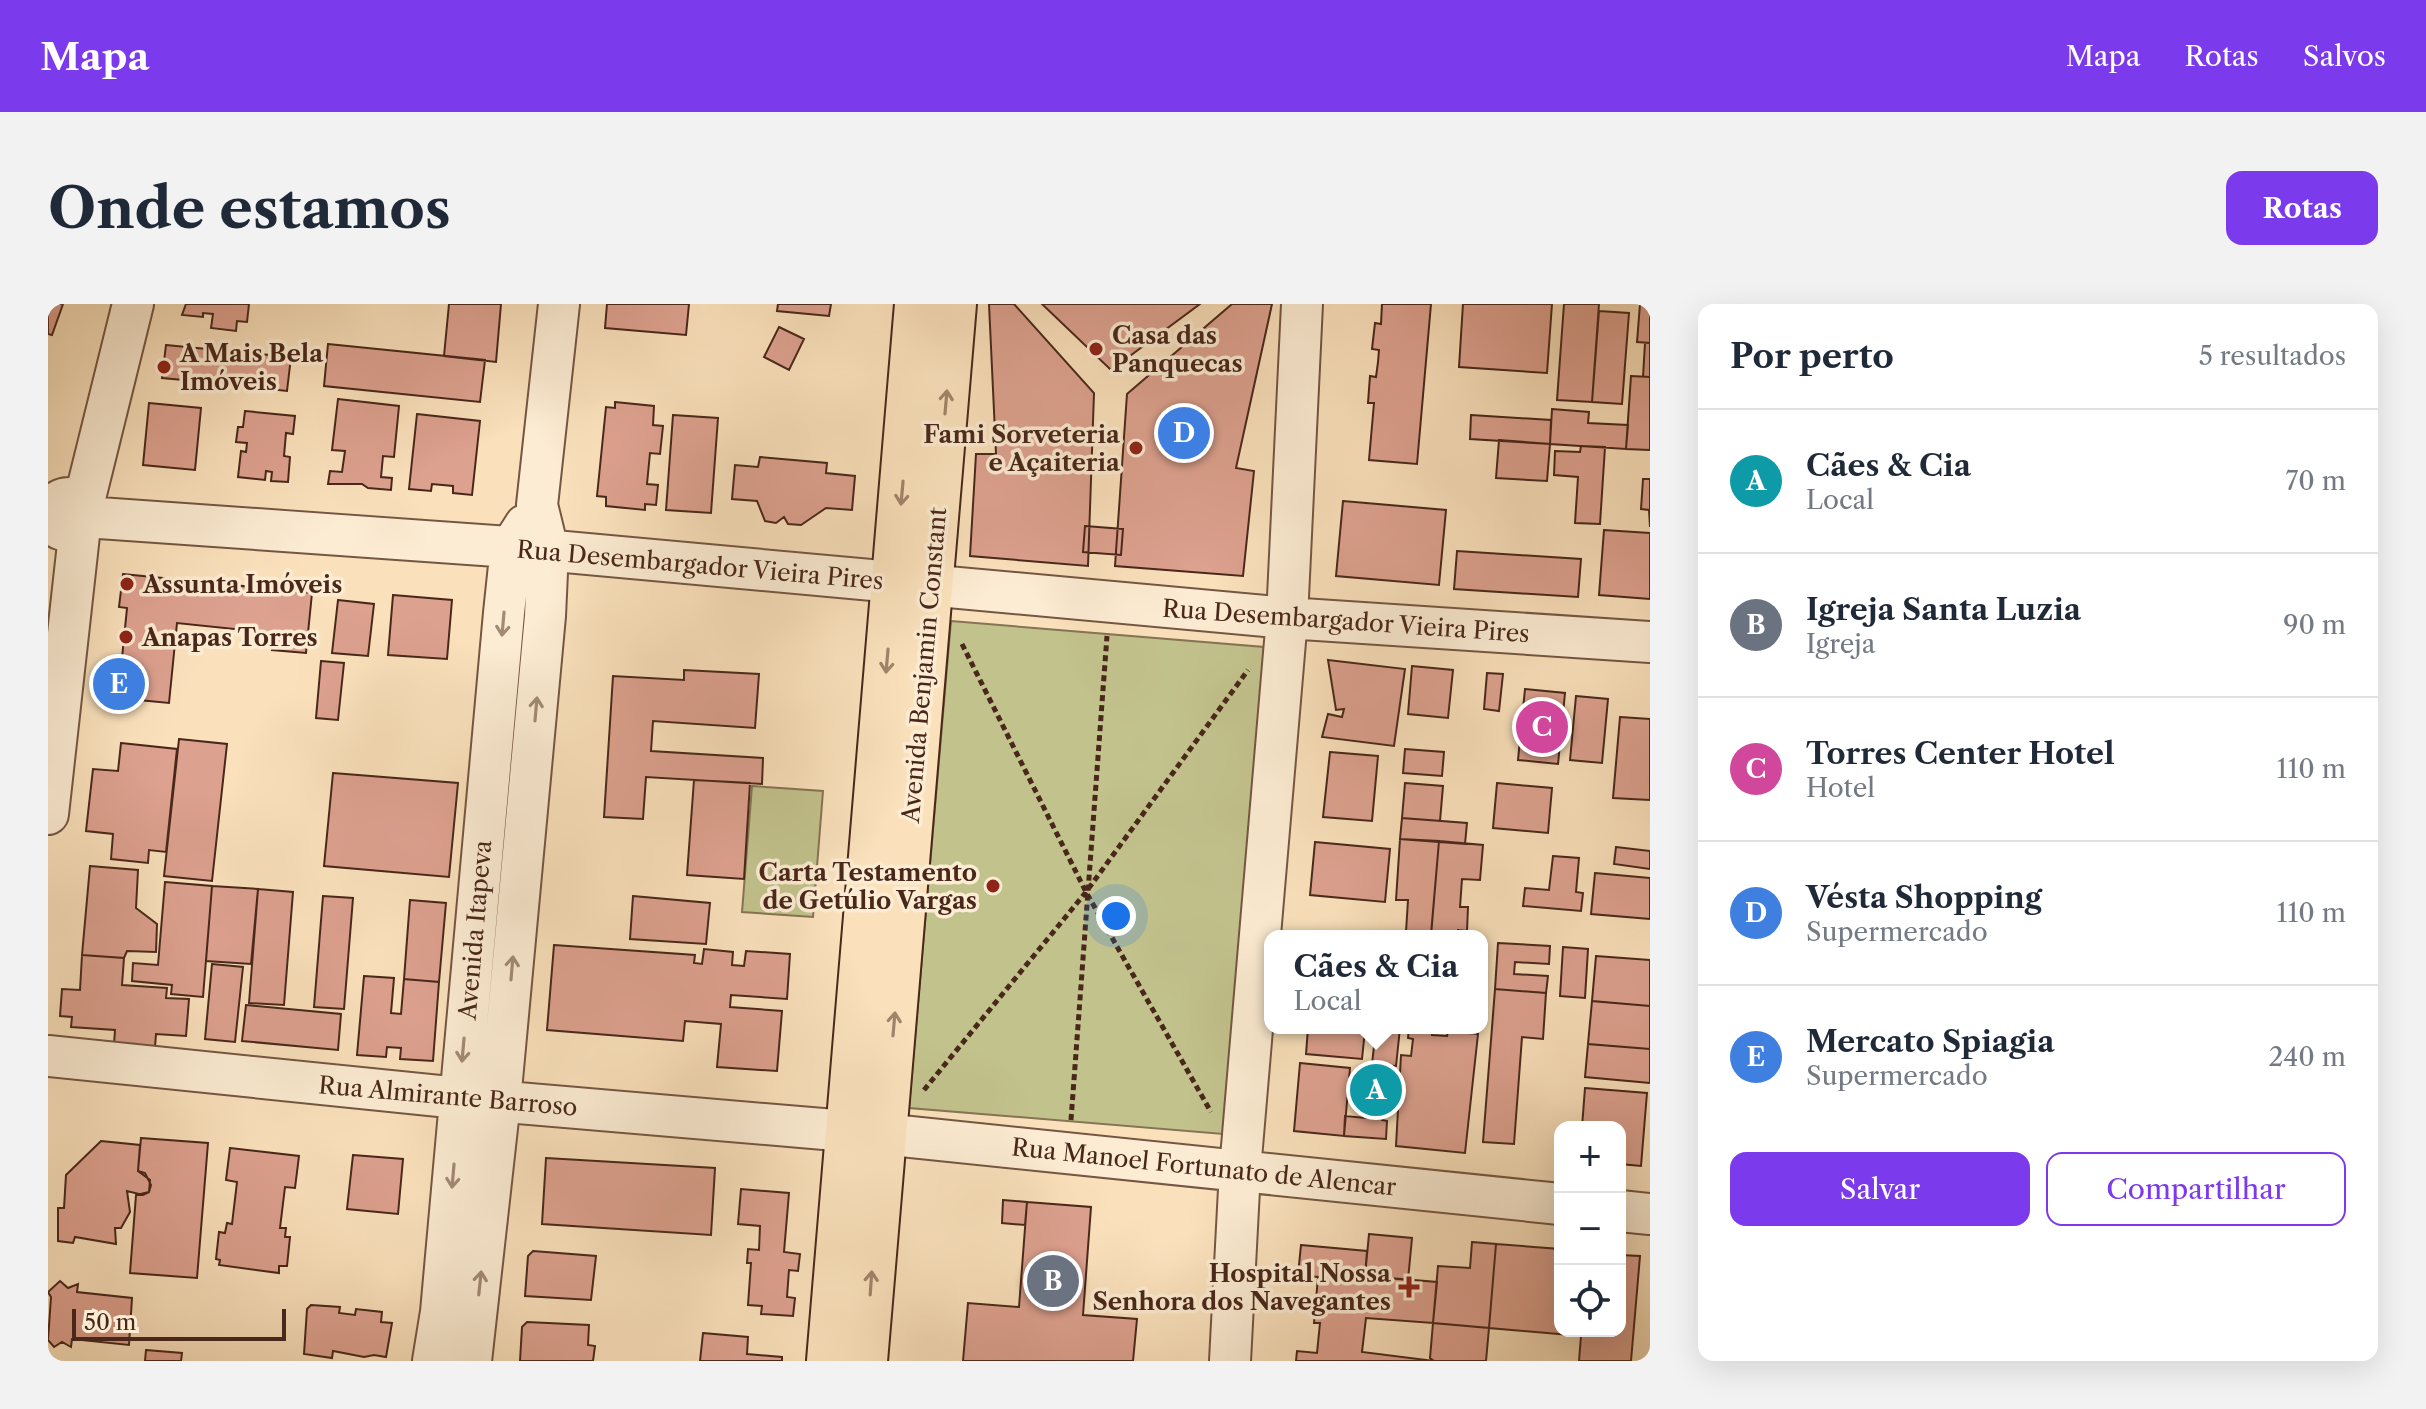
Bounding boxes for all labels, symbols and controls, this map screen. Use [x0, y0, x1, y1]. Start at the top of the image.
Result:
text: Mapa [40, 33, 150, 80]
text: Mapa [2066, 39, 2141, 73]
text: Rotas [2185, 39, 2259, 73]
text: Salvos [2303, 39, 2386, 73]
button: Rotas [2226, 171, 2378, 245]
text: Onde estamos [48, 174, 451, 243]
place label: Casa das Panquecas [1112, 321, 1243, 378]
text: Por perto [1730, 335, 1894, 377]
place label: A Mais Bela Imóveis [179, 339, 324, 396]
marker: Casa das Panquecas [1087, 340, 1105, 358]
text: 5 resultados [2199, 340, 2346, 372]
marker: A Mais Bela Imóveis [155, 358, 173, 376]
one-way arrow [939, 390, 954, 416]
pin: D [1158, 403, 1210, 463]
place label: Fami Sorveteria e Açaiteria [923, 420, 1121, 477]
marker: Fami Sorveteria e Açaiteria [1127, 439, 1145, 457]
text: Cães & Cia [1806, 447, 1971, 484]
text: A [1746, 465, 1766, 497]
text: 70 m [2286, 465, 2346, 497]
one-way arrow [894, 479, 909, 506]
text: Local [1806, 484, 1874, 516]
street label: Avenida Benjamin Constant [896, 505, 952, 825]
street label: Rua Desembargador Vieira Pires [515, 535, 885, 595]
place label: Assunta Imóveis [142, 570, 342, 599]
marker: Assunta Imóveis [118, 575, 136, 593]
text: Igreja Santa Luzia [1806, 591, 2081, 628]
street label: Rua Desembargador Vieira Pires [1161, 594, 1531, 648]
text: B [1746, 609, 1766, 641]
text: 90 m [2283, 609, 2346, 641]
one-way arrow [495, 610, 510, 637]
place label: Anapas Torres [141, 623, 318, 652]
marker: Anapas Torres [117, 628, 135, 646]
text: Igreja [1806, 628, 1875, 660]
one-way arrow [880, 647, 895, 673]
pin: E [93, 654, 145, 714]
one-way arrow [529, 696, 544, 723]
pin: C [1516, 697, 1568, 757]
text: Torres Center Hotel [1806, 735, 2115, 772]
text: C [1746, 753, 1766, 785]
text: 110 m [2277, 753, 2346, 785]
text: Hotel [1806, 772, 1875, 804]
street label: Avenida Itapeva [453, 839, 497, 1022]
place label: Carta Testamento de Getúlio Vargas [759, 858, 977, 915]
marker: Carta Testamento de Getúlio Vargas [984, 877, 1002, 895]
text: Vésta Shopping [1806, 879, 2042, 916]
your location [1096, 896, 1136, 936]
text: D [1745, 897, 1767, 929]
text: 110 m [2277, 897, 2346, 929]
text: Supermercado [1806, 916, 1988, 948]
popup [1264, 930, 1488, 1034]
text: Cães & Cia [1293, 948, 1459, 985]
one-way arrow [505, 955, 520, 982]
text: Local [1293, 985, 1362, 1017]
one-way arrow [887, 1011, 902, 1038]
text: Mercato Spiagia [1806, 1023, 2055, 1060]
one-way arrow [456, 1037, 471, 1063]
text: E [1747, 1041, 1765, 1073]
text: 240 m [2268, 1041, 2346, 1073]
pin: A [1350, 1060, 1402, 1120]
text: Supermercado [1806, 1060, 1988, 1092]
street label: Rua Almirante Barroso [317, 1070, 579, 1122]
map controls [1554, 1121, 1626, 1337]
button: + [1554, 1121, 1626, 1193]
street label: Rua Manoel Fortunato de Alencar [1010, 1132, 1398, 1202]
button: Salvar [1730, 1152, 2030, 1226]
button: Compartilhar [2046, 1152, 2346, 1226]
one-way arrow [445, 1162, 460, 1189]
button: − [1554, 1193, 1626, 1265]
pin: B [1027, 1251, 1079, 1311]
place label: Hospital Nossa Senhora dos Navegantes [1092, 1259, 1392, 1316]
button: locate [1554, 1265, 1626, 1337]
one-way arrow [864, 1270, 879, 1297]
one-way arrow [472, 1271, 487, 1297]
marker: Hospital Nossa Senhora dos Navegantes [1398, 1276, 1420, 1298]
scale bar [72, 1305, 286, 1341]
text: 50 m [84, 1309, 136, 1336]

